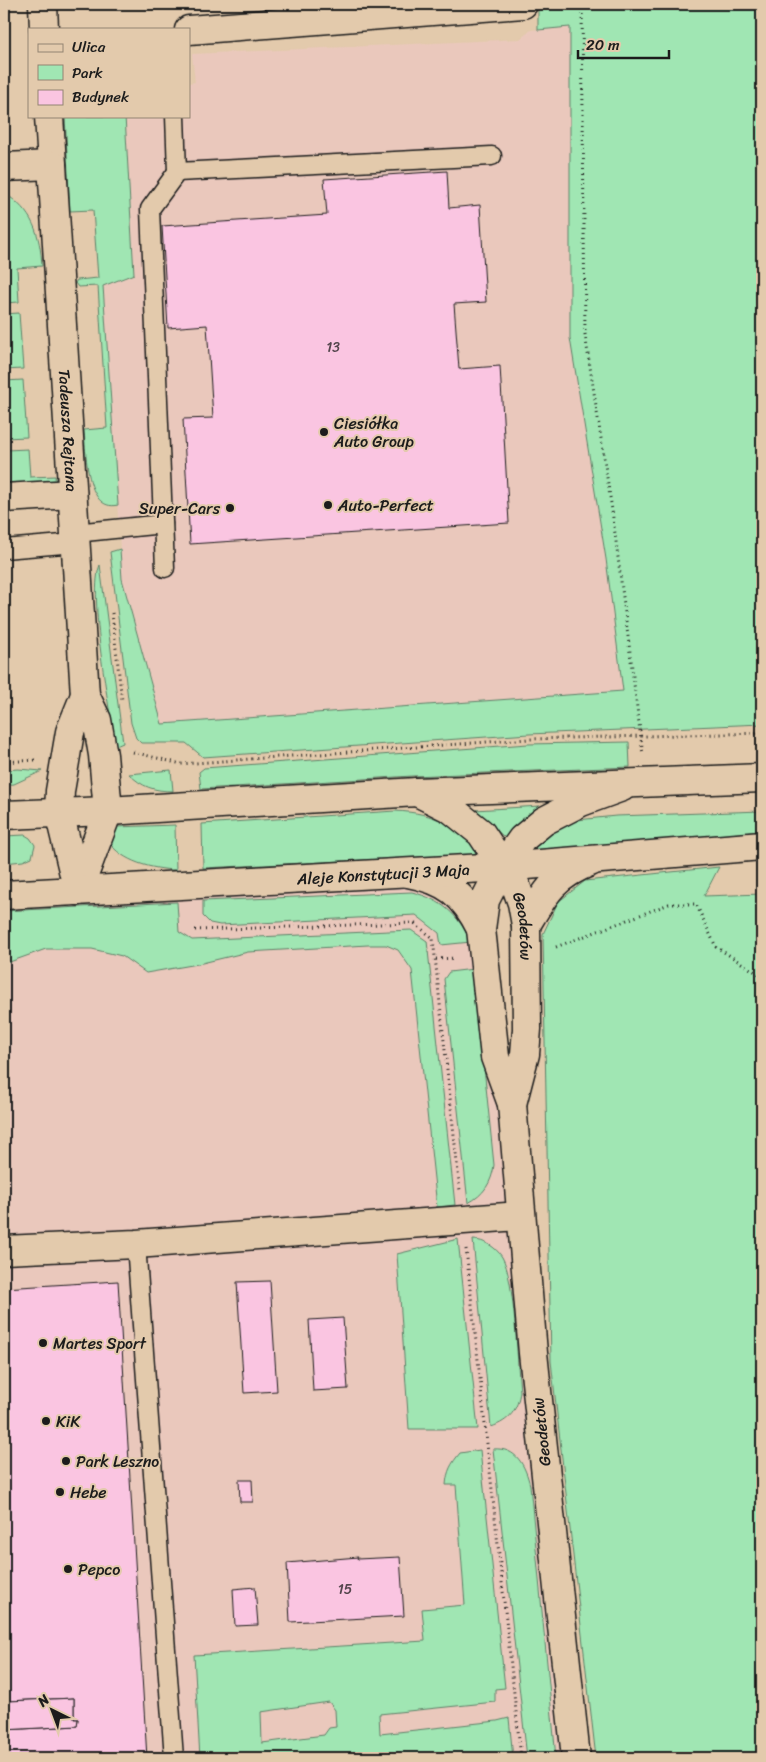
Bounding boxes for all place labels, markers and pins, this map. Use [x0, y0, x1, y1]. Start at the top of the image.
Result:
place label: Ciesiółka Auto Group [333, 409, 414, 456]
marker: Ciesiółka Auto Group [318, 426, 330, 438]
place label: Auto-Perfect [337, 491, 434, 520]
place label: Super-Cars [139, 494, 221, 523]
marker: Auto-Perfect [322, 499, 334, 511]
marker: Super-Cars [224, 502, 236, 514]
place label: Martes Sport [53, 1329, 147, 1358]
marker: Martes Sport [37, 1337, 49, 1349]
place label: KiK [56, 1407, 81, 1436]
marker: KiK [40, 1415, 52, 1427]
place label: Park Leszno [76, 1447, 159, 1476]
marker: Park Leszno [60, 1455, 72, 1467]
place label: Hebe [70, 1478, 107, 1507]
marker: Hebe [54, 1486, 66, 1498]
place label: Pepco [78, 1555, 121, 1584]
marker: Pepco [62, 1563, 74, 1575]

